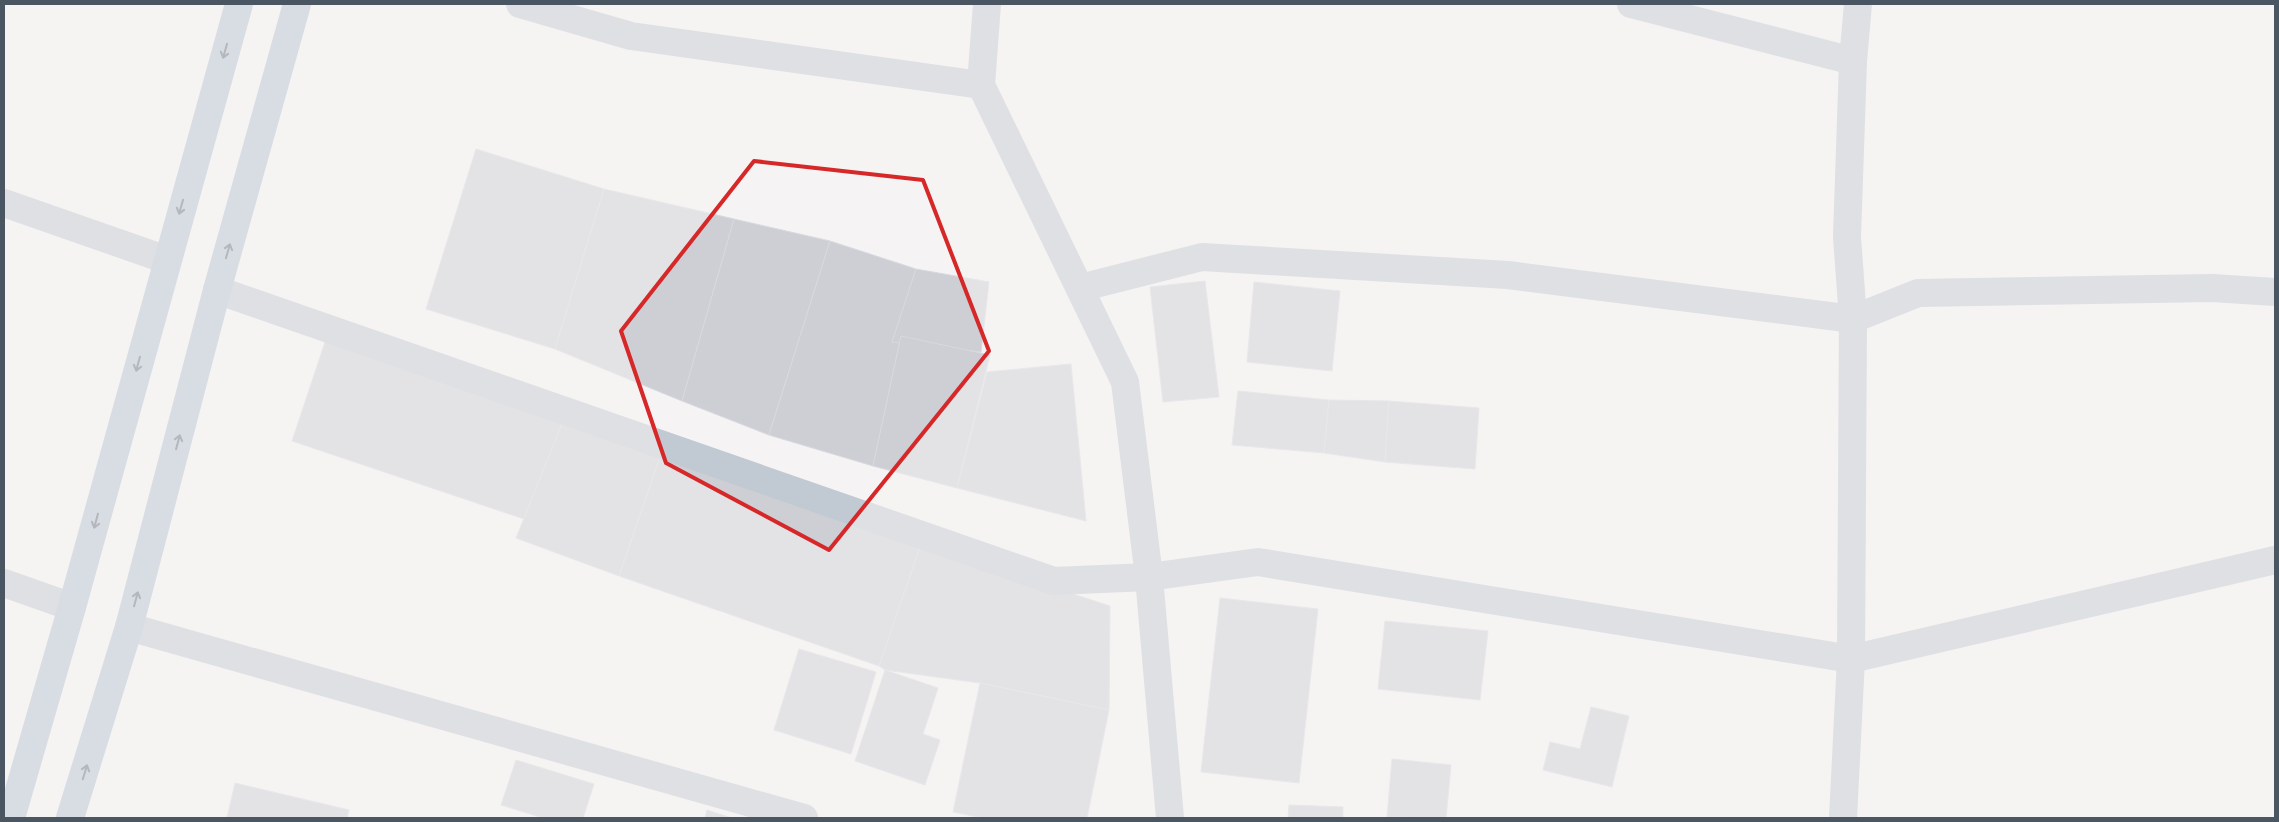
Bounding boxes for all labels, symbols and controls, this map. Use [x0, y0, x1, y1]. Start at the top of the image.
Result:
one-way arrow [220, 42, 230, 58]
one-way arrow [176, 199, 186, 215]
one-way arrow [224, 244, 233, 260]
one-way arrow [133, 355, 143, 371]
one-way arrow [173, 434, 183, 450]
one-way arrow [90, 512, 100, 528]
one-way arrow [132, 592, 142, 608]
one-way arrow [80, 764, 90, 780]

